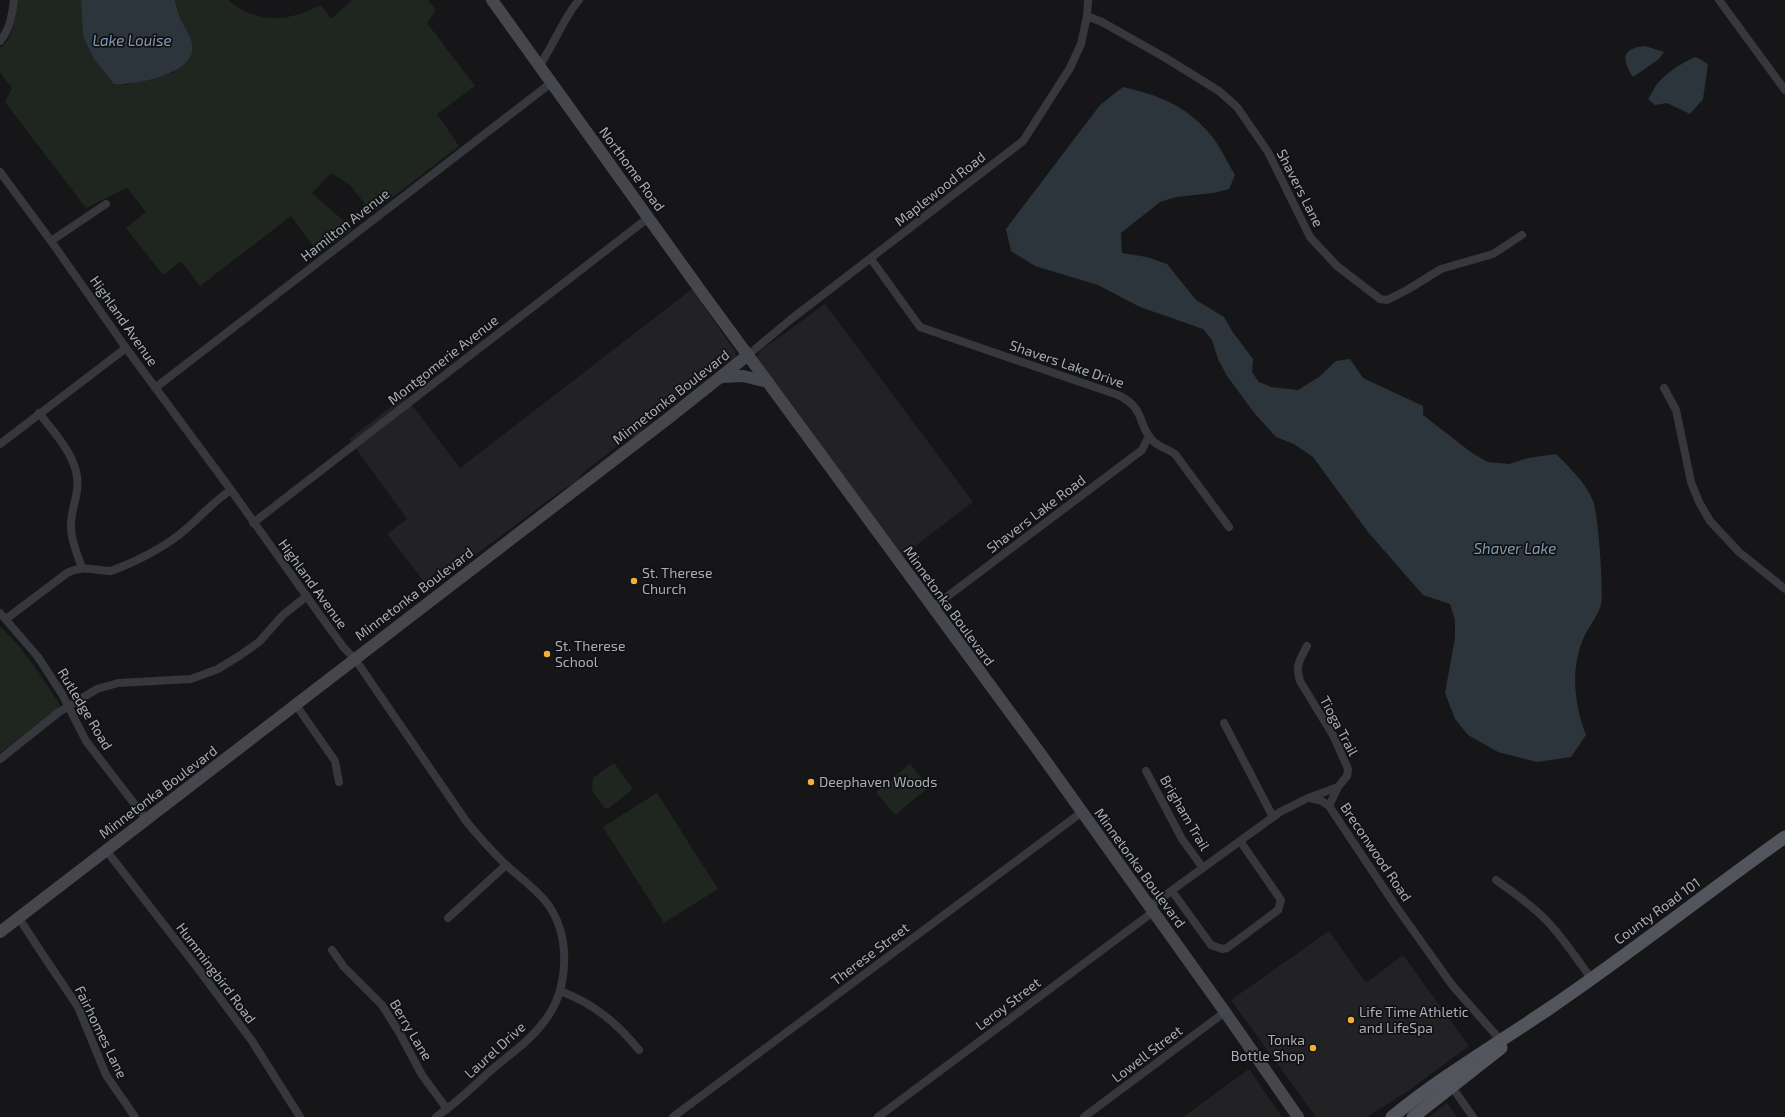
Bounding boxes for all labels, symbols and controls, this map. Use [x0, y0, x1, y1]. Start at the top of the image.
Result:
water label: Lake Louise [92, 31, 172, 49]
street label: Northome Road [596, 123, 669, 214]
street label: Shavers Lane [1274, 146, 1327, 229]
street label: Maplewood Road [891, 148, 988, 229]
street label: Hamilton Avenue [297, 185, 392, 265]
street label: Highland Avenue [87, 272, 162, 369]
street label: Montgomerie Avenue [384, 311, 501, 408]
street label: Shavers Lake Drive [1008, 336, 1127, 391]
street label: Minnetonka Boulevard [609, 346, 733, 448]
street label: Shavers Lake Road [983, 471, 1088, 556]
street label: Highland Avenue [275, 536, 352, 632]
water label: Shaver Lake [1474, 539, 1556, 557]
street label: Minnetonka Boulevard [900, 543, 999, 669]
street label: Minnetonka Boulevard [351, 544, 476, 644]
place label: St. Therese Church [642, 564, 712, 597]
marker: St. Therese Church [629, 576, 639, 586]
place label: St. Therese School [555, 637, 625, 670]
marker: St. Therese School [542, 649, 552, 659]
street label: Rutledge Road [54, 665, 116, 753]
street label: Tioga Trail [1317, 693, 1363, 759]
street label: Minnetonka Boulevard [95, 742, 220, 842]
street label: Brigham Trail [1157, 772, 1214, 854]
place label: Deephaven Woods [819, 773, 937, 790]
marker: Deephaven Woods [806, 777, 816, 787]
street label: Breconwood Road [1337, 799, 1416, 904]
street label: Minnetonka Boulevard [1091, 805, 1190, 931]
street label: County Road 101 [1610, 874, 1703, 948]
street label: Hummingbird Road [173, 919, 260, 1026]
street label: Therese Street [827, 919, 912, 988]
street label: Leroy Street [972, 974, 1044, 1034]
street label: Fairhomes Lane [72, 983, 131, 1081]
street label: Berry Lane [387, 996, 436, 1063]
place label: Life Time Athletic and LifeSpa [1359, 1003, 1469, 1036]
marker: Life Time Athletic and LifeSpa [1346, 1015, 1356, 1025]
street label: Laurel Drive [461, 1018, 529, 1081]
street label: Lowell Street [1108, 1022, 1185, 1086]
place label: Tonka Bottle Shop [1231, 1031, 1305, 1064]
marker: Tonka Bottle Shop [1308, 1043, 1318, 1053]

